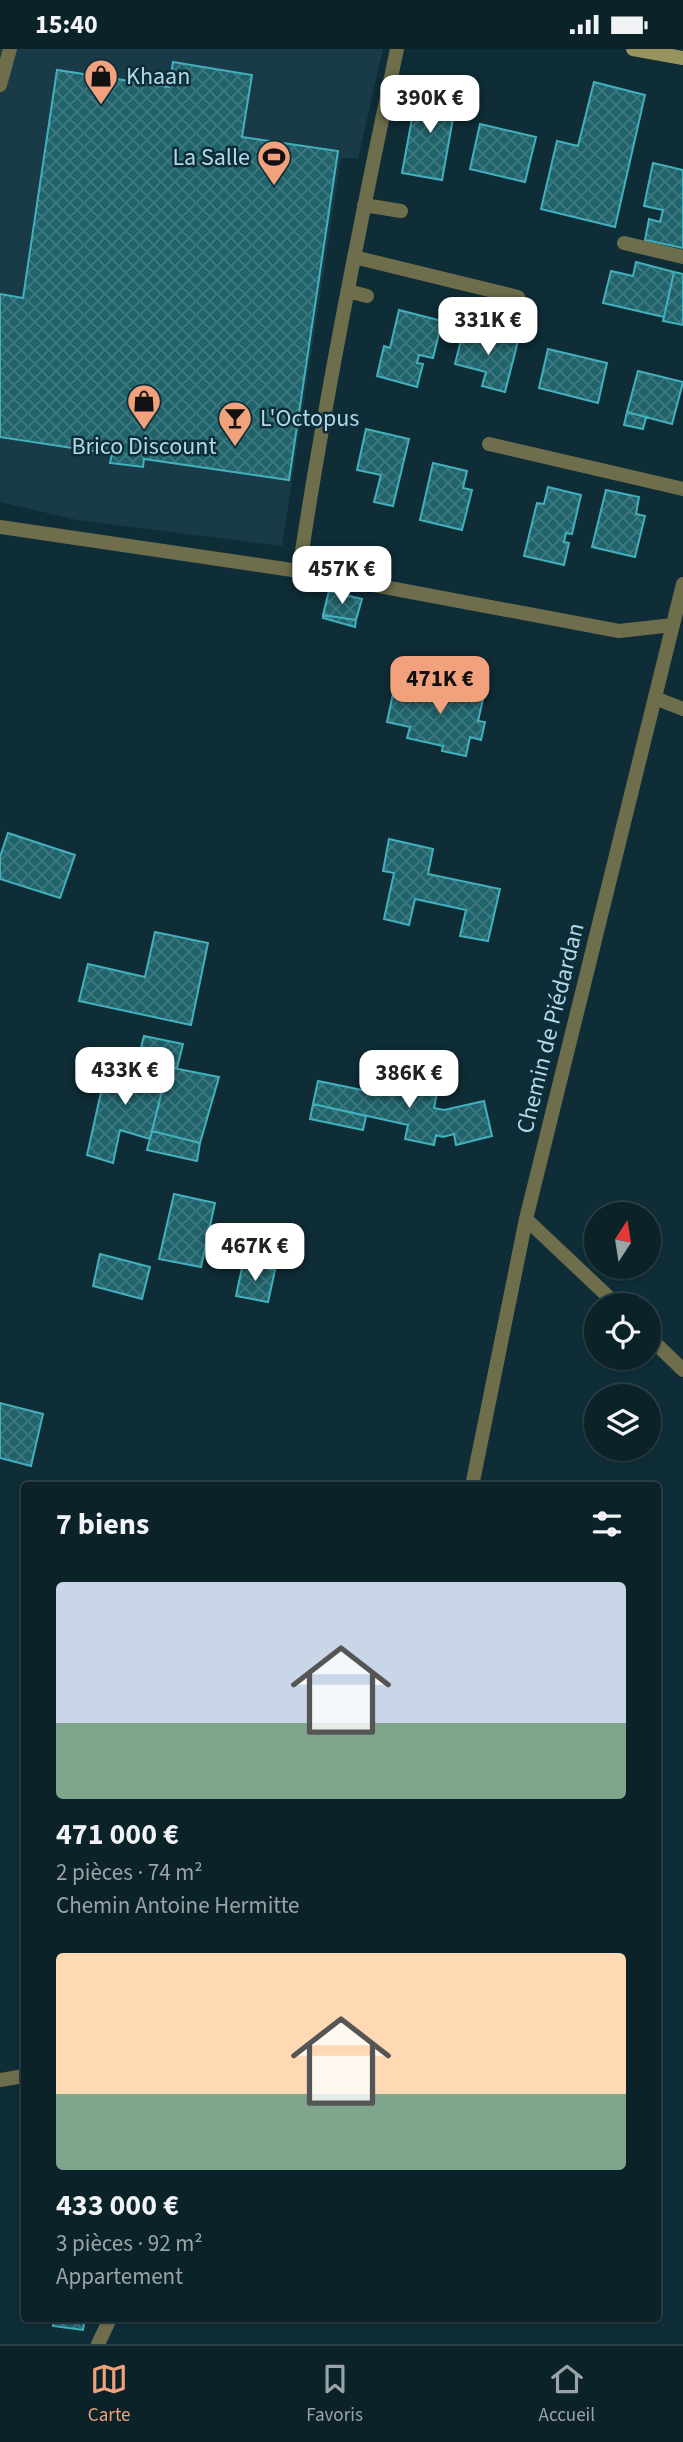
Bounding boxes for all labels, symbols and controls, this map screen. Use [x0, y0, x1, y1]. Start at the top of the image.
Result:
text: 15:40 [35, 6, 98, 43]
shop icon: Khaan [82, 57, 120, 106]
place label: Khaan [126, 59, 190, 94]
pin: 390K € [373, 76, 487, 135]
text: 390K € [396, 81, 464, 114]
sports icon: La Salle [255, 138, 293, 187]
place label: La Salle [172, 140, 250, 175]
pin: 331K € [431, 297, 545, 357]
text: 331K € [454, 303, 522, 336]
shop icon: Brico Discount [125, 382, 163, 431]
bar icon: L'Octopus [216, 399, 254, 448]
place label: L'Octopus [260, 401, 359, 436]
place label: Brico Discount [71, 429, 217, 464]
pin: 457K € [285, 547, 399, 606]
text: 457K € [308, 552, 376, 585]
pin: 471K € [383, 657, 497, 716]
text: 471K € [406, 662, 474, 695]
street label: Chemin de Piédardan [507, 919, 594, 1137]
pin: 433K € [68, 1047, 182, 1107]
pin: 386K € [352, 1051, 466, 1110]
text: 433K € [91, 1053, 159, 1086]
text: 386K € [375, 1056, 443, 1089]
north arrow [584, 1202, 662, 1279]
map controls [584, 1202, 661, 1461]
pin: 467K € [198, 1223, 312, 1283]
text: 467K € [221, 1229, 289, 1262]
button: locate [584, 1293, 661, 1370]
button: layers [584, 1384, 661, 1461]
text: 7 biens [56, 1503, 149, 1546]
icon: filters [588, 1505, 626, 1543]
icon: home [278, 1627, 404, 1753]
text: 471 000 € [56, 1813, 179, 1856]
text: 2 pièces · 74 m² [56, 1856, 203, 1889]
text: Chemin Antoine Hermitte [56, 1889, 300, 1922]
icon: home [278, 1998, 404, 2124]
text: 433 000 € [56, 2184, 179, 2227]
text: 3 pièces · 92 m² [56, 2227, 203, 2260]
text: Appartement [56, 2260, 183, 2293]
tab: Carte [88, 2360, 130, 2429]
tab: Favoris [306, 2360, 363, 2429]
tab: Accueil [539, 2360, 595, 2429]

